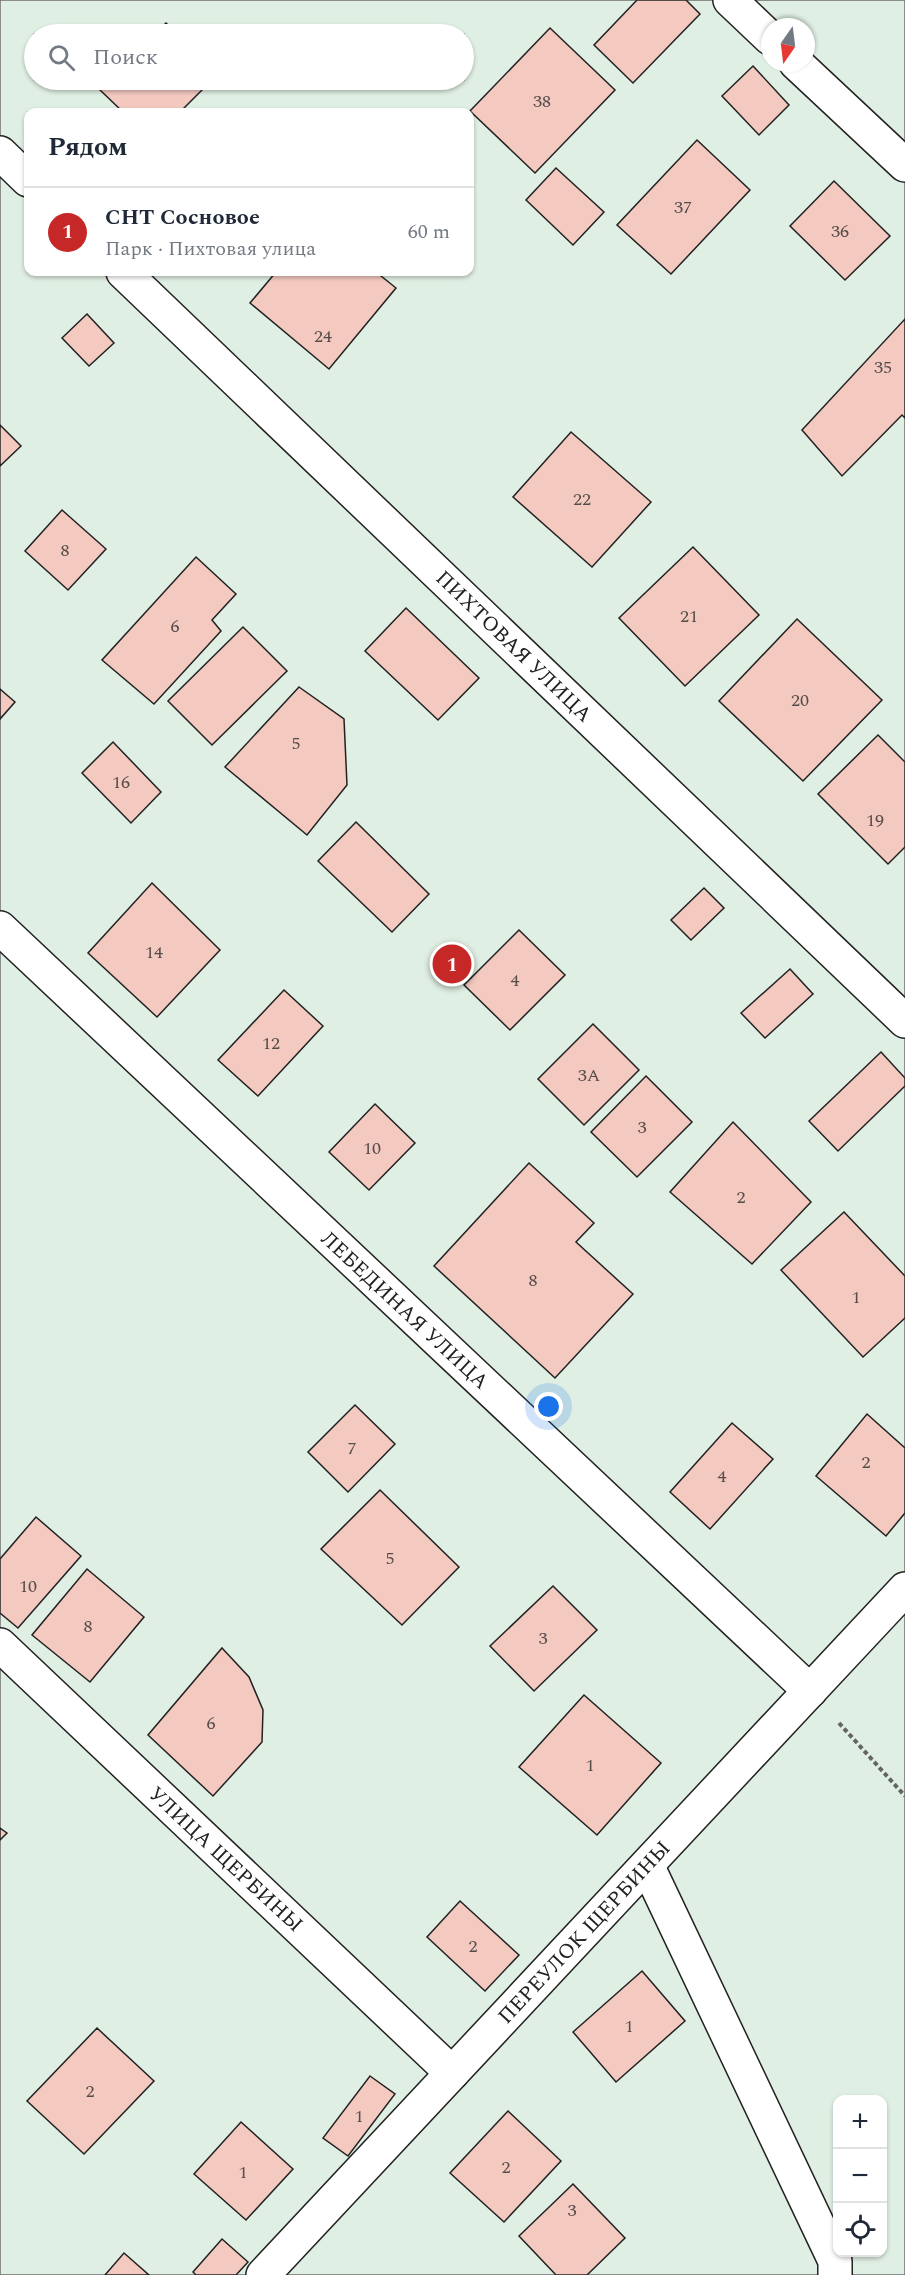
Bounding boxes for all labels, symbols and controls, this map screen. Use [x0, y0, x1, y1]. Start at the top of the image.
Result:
north arrow [761, 18, 815, 72]
search box [24, 24, 474, 90]
icon: search [45, 41, 78, 74]
text: Поиск [93, 41, 158, 74]
house number: 38 [533, 88, 551, 115]
text: Рядом [48, 127, 128, 167]
house number: 37 [674, 194, 692, 221]
text: СНТ Сосновое [105, 201, 260, 234]
text: 1 [62, 217, 73, 247]
text: 60 m [408, 217, 450, 247]
house number: 36 [831, 218, 849, 245]
text: Парк · Пихтовая улица [105, 234, 316, 264]
house number: 24 [314, 323, 332, 350]
house number: 35 [874, 354, 892, 381]
house number: 22 [573, 486, 591, 513]
house number: 8 [61, 537, 70, 564]
street label: ПИХТОВАЯ УЛИЦА [428, 563, 599, 730]
house number: 21 [680, 603, 698, 630]
house number: 6 [171, 613, 180, 640]
house number: 20 [791, 687, 809, 714]
house number: 5 [292, 730, 301, 757]
house number: 16 [112, 769, 130, 796]
house number: 19 [866, 807, 884, 834]
house number: 14 [145, 939, 163, 966]
pin: 1 [432, 942, 472, 986]
house number: 4 [511, 967, 520, 994]
house number: 12 [262, 1030, 280, 1057]
house number: 3А [578, 1062, 600, 1089]
house number: 3 [638, 1114, 647, 1141]
house number: 10 [363, 1135, 381, 1162]
house number: 2 [737, 1184, 746, 1211]
street label: ЛЕБЕДИНАЯ УЛИЦА [313, 1224, 496, 1398]
house number: 8 [529, 1267, 538, 1294]
house number: 1 [852, 1284, 861, 1311]
your location [534, 1392, 563, 1421]
house number: 7 [348, 1435, 357, 1462]
house number: 2 [862, 1449, 871, 1476]
house number: 4 [718, 1463, 727, 1490]
house number: 5 [386, 1545, 395, 1572]
house number: 10 [19, 1573, 37, 1600]
house number: 8 [84, 1613, 93, 1640]
house number: 3 [539, 1625, 548, 1652]
house number: 6 [207, 1710, 216, 1737]
house number: 1 [586, 1752, 595, 1779]
street label: УЛИЦА ЩЕРБИНЫ [141, 1779, 310, 1940]
street label: ПЕРЕУЛОК ЩЕРБИНЫ [491, 1834, 679, 2032]
house number: 2 [469, 1933, 478, 1960]
house number: 1 [625, 2013, 634, 2040]
house number: 2 [86, 2078, 95, 2105]
map controls [833, 2095, 887, 2257]
button: + [833, 2095, 887, 2149]
house number: 1 [355, 2103, 364, 2130]
button: − [833, 2149, 887, 2203]
house number: 2 [502, 2154, 511, 2181]
house number: 1 [239, 2159, 248, 2186]
house number: 3 [568, 2197, 577, 2224]
button: locate [833, 2203, 887, 2257]

